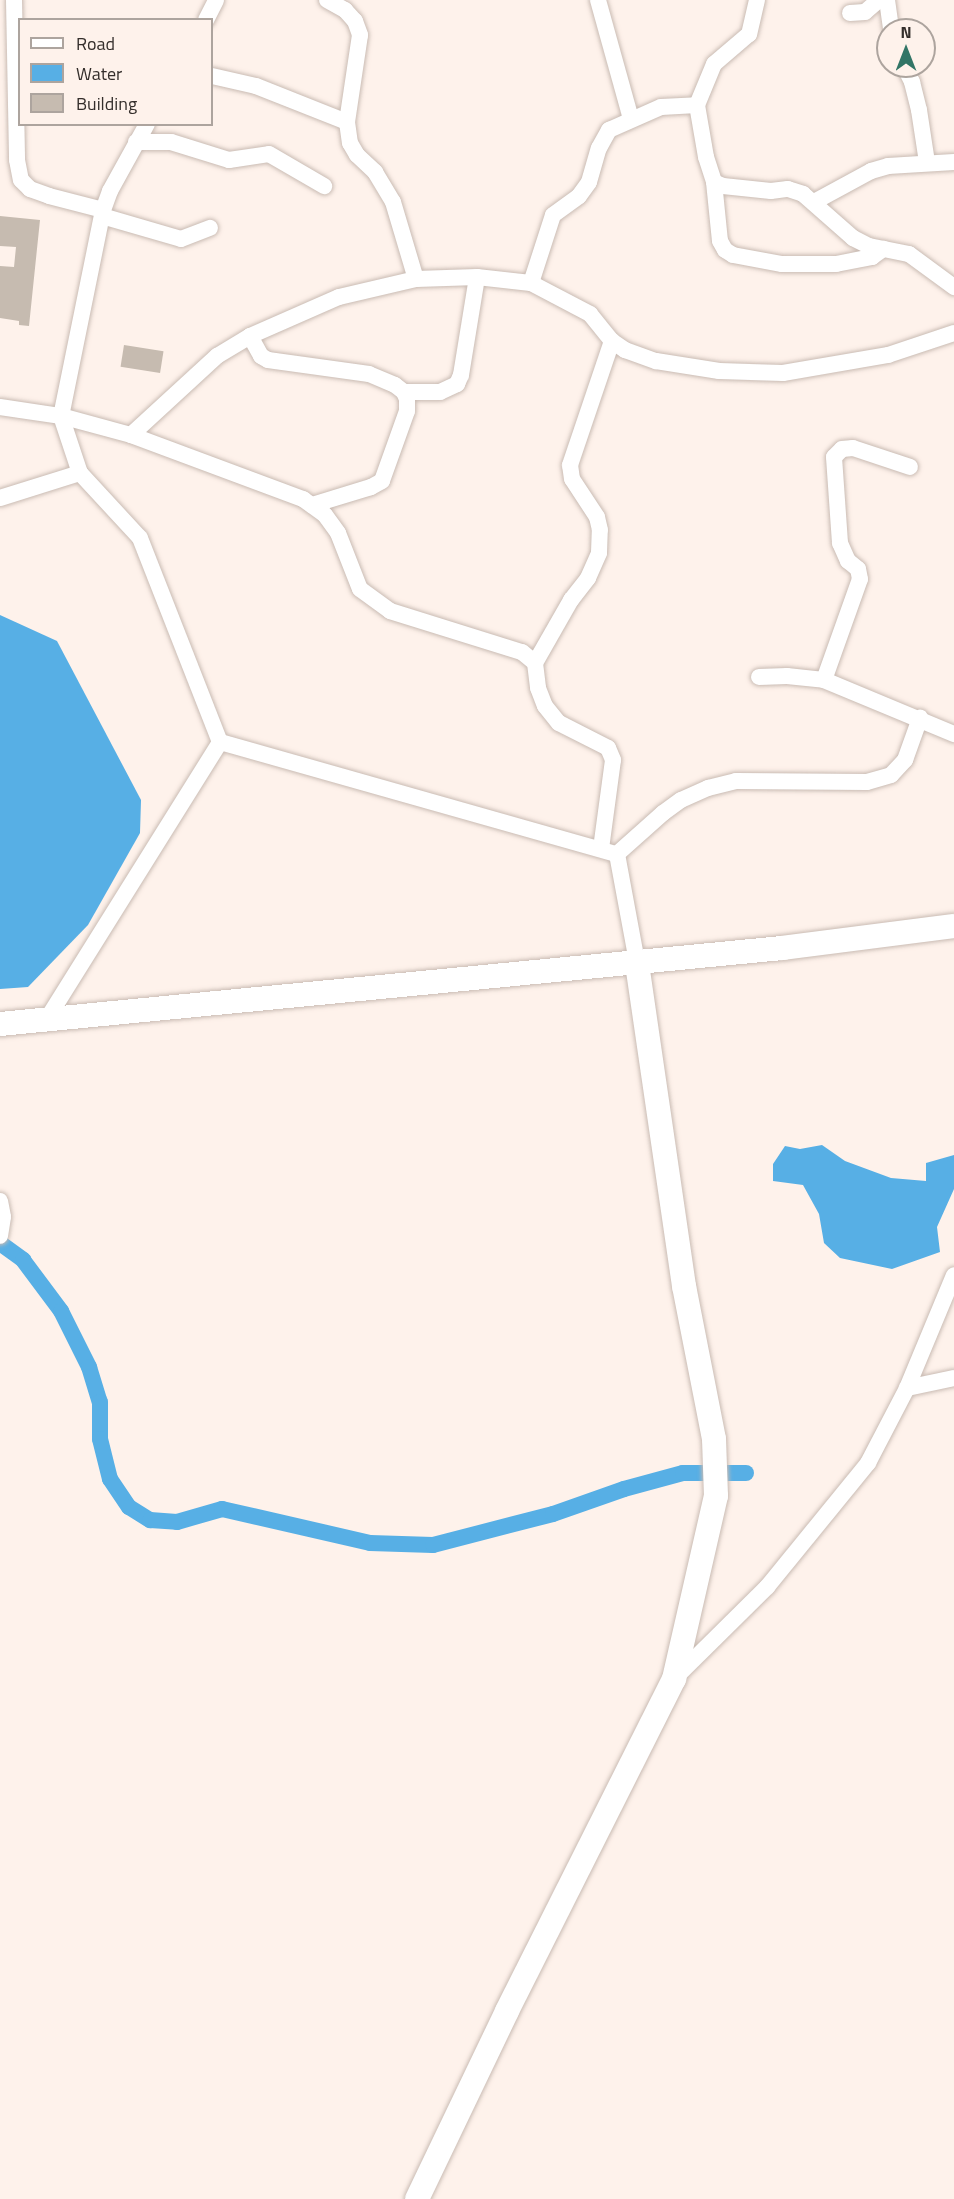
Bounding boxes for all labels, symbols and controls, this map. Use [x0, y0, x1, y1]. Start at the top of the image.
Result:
legend [18, 18, 213, 126]
north arrow [876, 18, 936, 78]
text: N [900, 20, 912, 44]
text: Road [76, 30, 115, 57]
text: Water [76, 60, 122, 87]
text: Building [76, 90, 137, 117]

